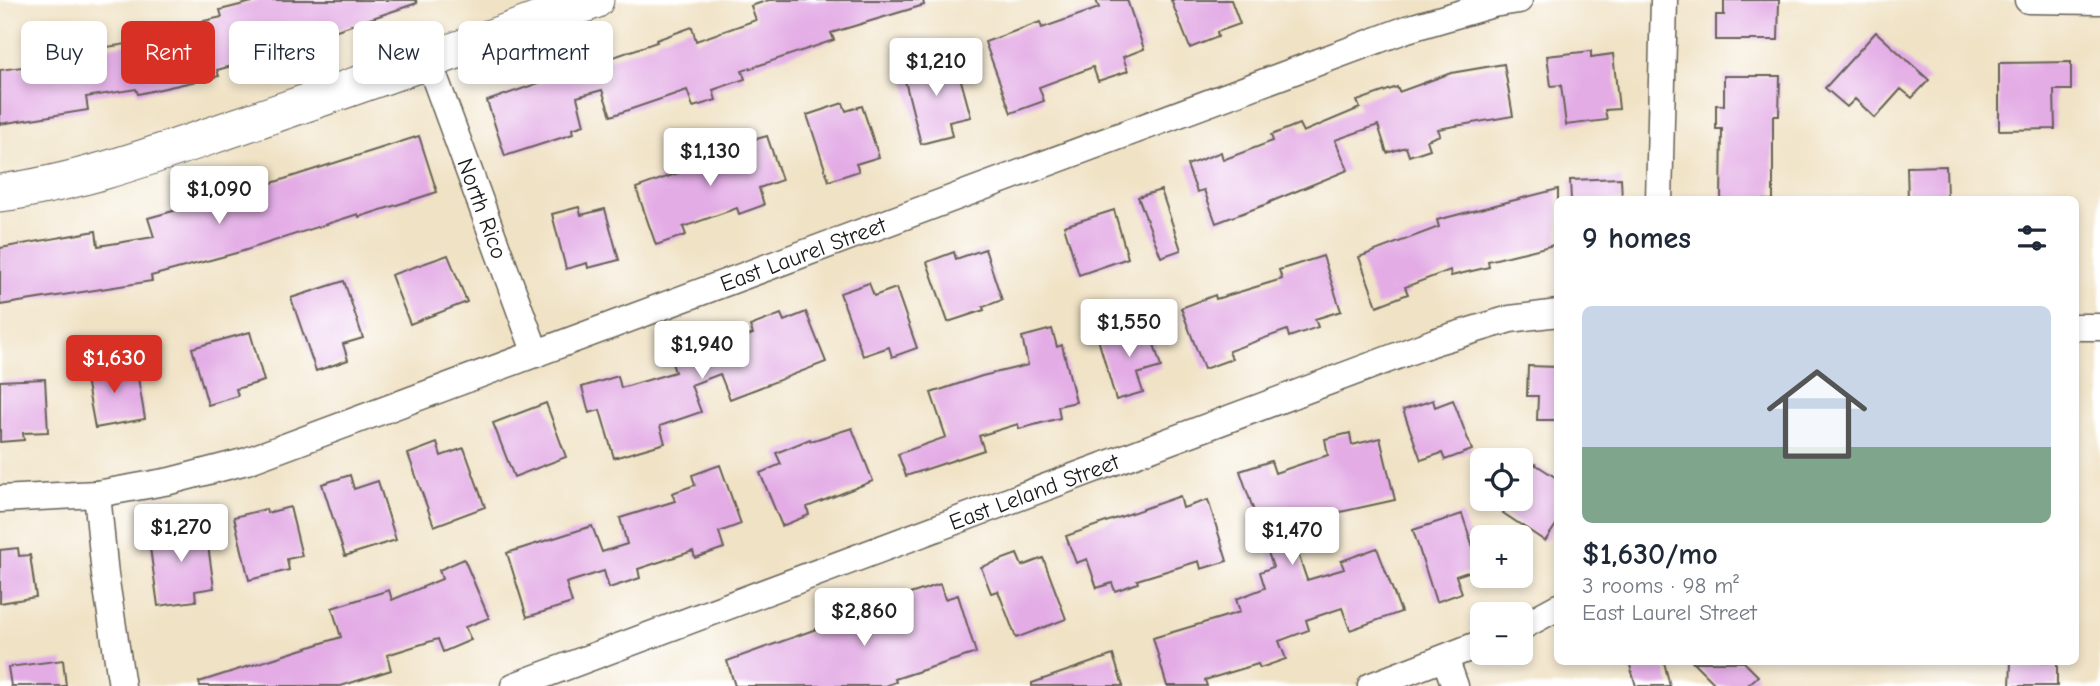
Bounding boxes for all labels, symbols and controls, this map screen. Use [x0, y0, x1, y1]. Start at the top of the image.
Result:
chip: Buy [21, 21, 107, 84]
chip: Rent [121, 21, 215, 84]
chip: Filters [229, 21, 339, 84]
chip: New [353, 21, 444, 84]
chip: Apartment [458, 21, 613, 84]
pin: $1,210 [879, 38, 993, 98]
text: $1,210 [906, 47, 966, 74]
pin: $1,130 [653, 128, 767, 188]
text: $1,130 [680, 137, 740, 164]
street label: North Rico [451, 155, 513, 263]
pin: $1,090 [162, 166, 276, 226]
text: $1,090 [186, 175, 252, 202]
street label: East Laurel Street [716, 211, 891, 298]
icon: filters [2013, 219, 2051, 257]
text: 9 homes [1582, 221, 1691, 256]
pin: $1,550 [1072, 300, 1186, 359]
text: $1,550 [1097, 308, 1161, 335]
pin: $1,940 [645, 322, 759, 381]
text: $1,940 [670, 330, 734, 357]
pin: $1,630 [57, 336, 171, 395]
text: $1,630 [82, 344, 146, 371]
icon: home [1754, 351, 1880, 477]
street label: East Leland Street [945, 448, 1124, 536]
map controls [1470, 448, 1533, 665]
button: locate [1470, 448, 1533, 511]
pin: $1,270 [124, 504, 238, 564]
pin: $1,470 [1235, 508, 1349, 567]
text: $1,270 [150, 513, 212, 540]
text: $1,470 [1261, 516, 1323, 543]
button: + [1470, 525, 1533, 588]
text: $1,630/mo [1582, 537, 1718, 572]
text: 3 rooms · 98 m² [1582, 572, 1739, 599]
pin: $2,860 [807, 588, 921, 648]
text: $2,860 [831, 597, 897, 624]
text: East Laurel Street [1582, 599, 1757, 626]
button: − [1470, 602, 1533, 665]

